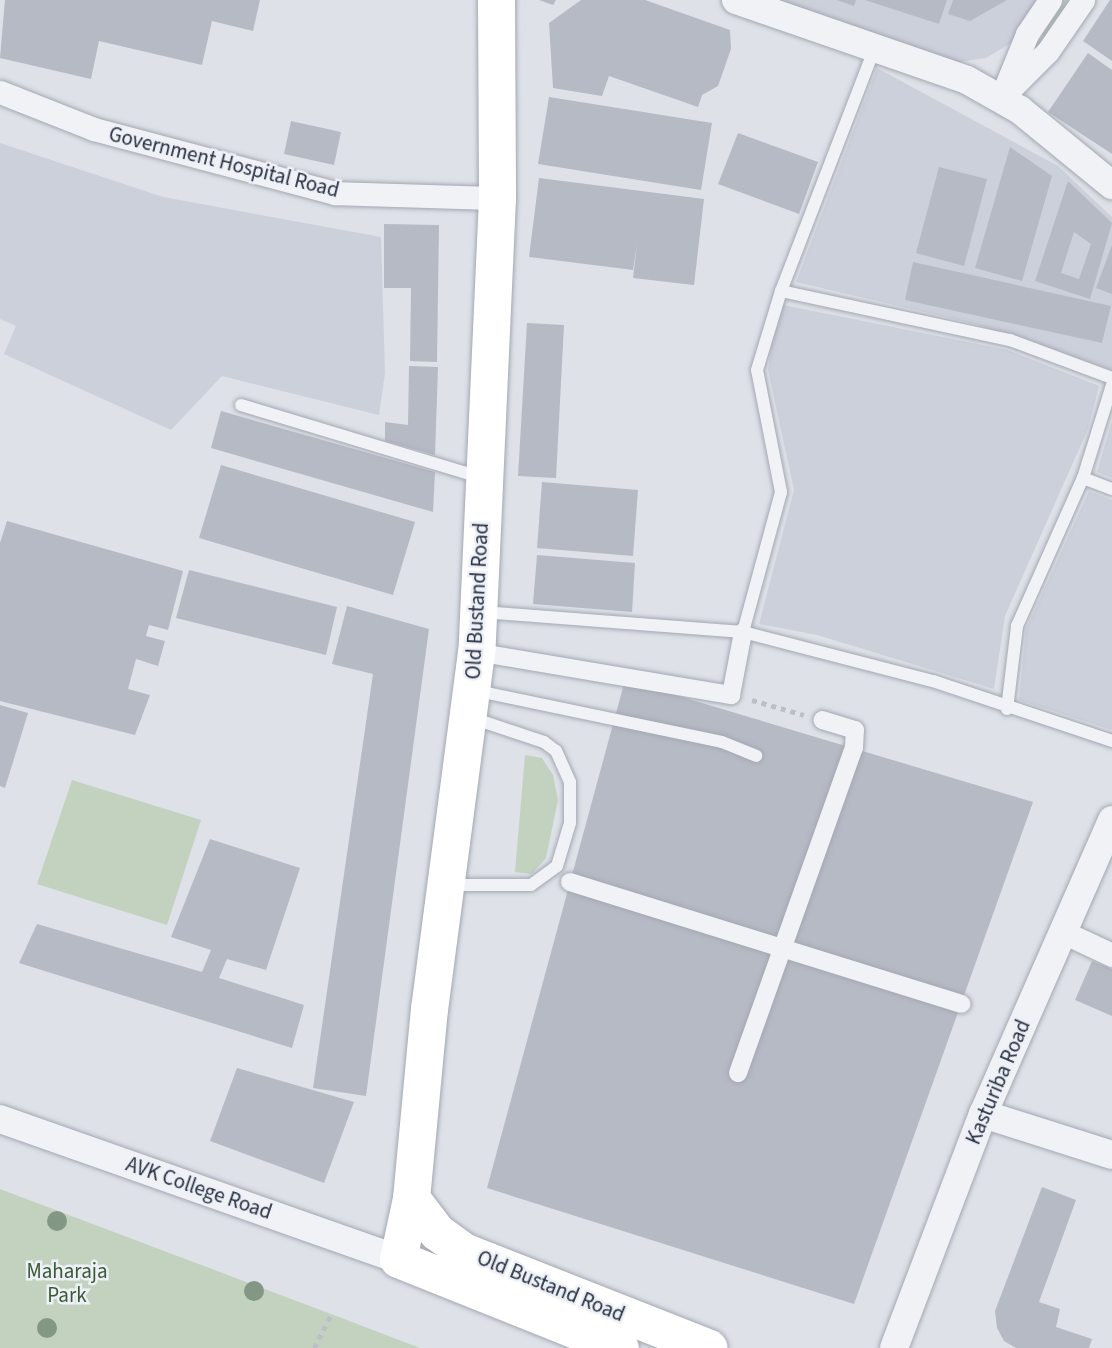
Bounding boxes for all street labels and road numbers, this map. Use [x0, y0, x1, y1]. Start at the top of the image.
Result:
street label: Government Hospital Road [106, 121, 342, 203]
street label: Old Bustand Road [460, 522, 494, 680]
street label: Kasturiba Road [960, 1016, 1036, 1148]
street label: AVK College Road [123, 1151, 275, 1225]
street label: Old Bustand Road [474, 1245, 628, 1327]

